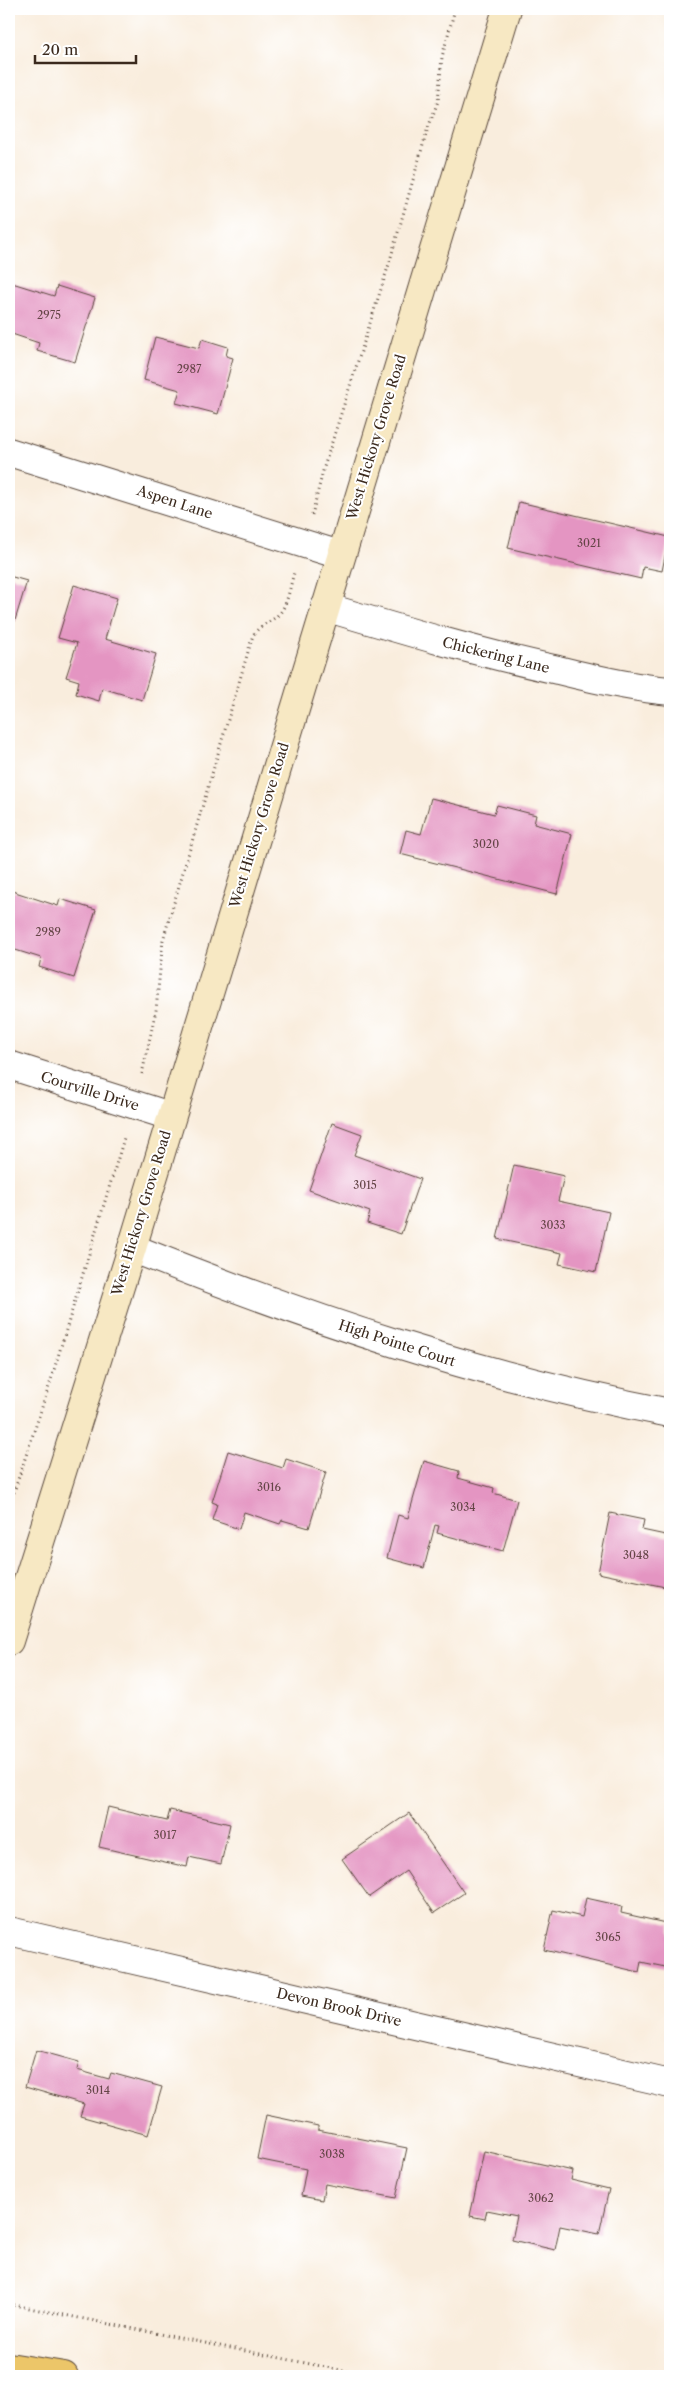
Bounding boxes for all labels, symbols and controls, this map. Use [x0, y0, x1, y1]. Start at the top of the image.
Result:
scale bar [35, 32, 136, 64]
text: 20 m [42, 40, 78, 59]
house number: 2975 [37, 308, 61, 322]
street label: West Hickory Grove Road [342, 352, 410, 523]
house number: 2987 [177, 362, 202, 376]
street label: Aspen Lane [134, 481, 215, 523]
house number: 3021 [577, 536, 601, 550]
street label: Chickering Lane [441, 633, 552, 677]
street label: West Hickory Grove Road [225, 740, 293, 911]
house number: 3020 [473, 837, 499, 851]
house number: 2989 [35, 925, 61, 939]
street label: Courville Drive [39, 1067, 142, 1115]
street label: West Hickory Grove Road [107, 1128, 175, 1299]
house number: 3015 [353, 1178, 377, 1192]
house number: 3033 [540, 1218, 566, 1232]
street label: High Pointe Court [336, 1316, 458, 1370]
house number: 3016 [257, 1480, 282, 1494]
house number: 3034 [450, 1500, 476, 1514]
house number: 3048 [623, 1548, 649, 1562]
house number: 3017 [153, 1828, 177, 1842]
house number: 3065 [595, 1930, 621, 1944]
street label: Devon Brook Drive [275, 1984, 403, 2030]
house number: 3014 [86, 2083, 110, 2097]
house number: 3038 [319, 2147, 345, 2161]
house number: 3062 [528, 2191, 554, 2205]

